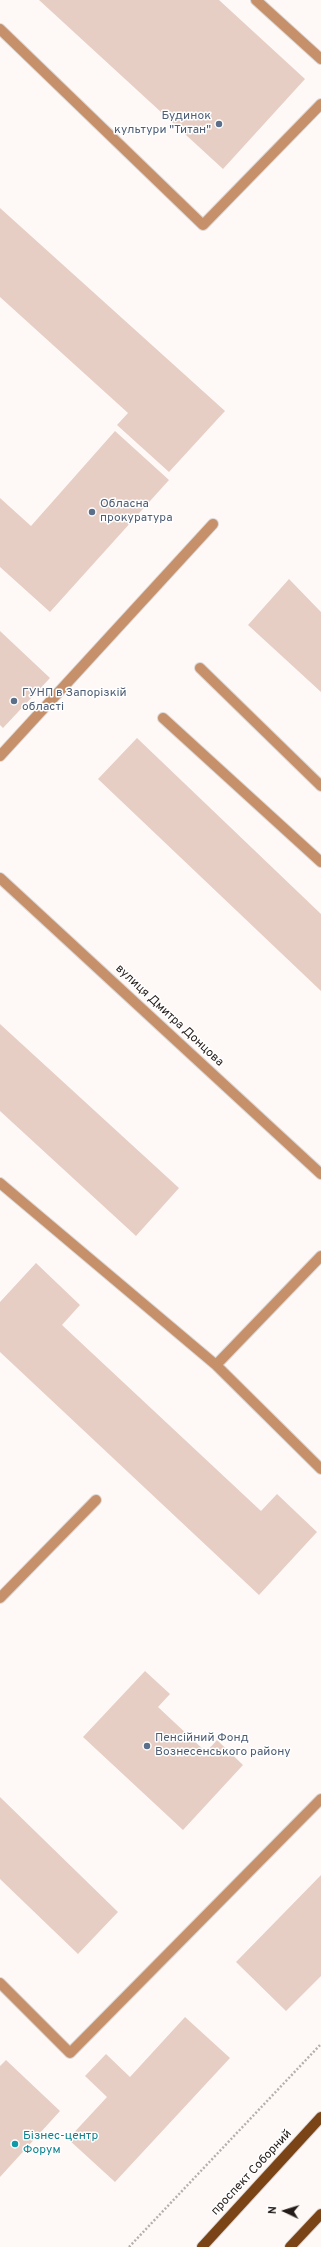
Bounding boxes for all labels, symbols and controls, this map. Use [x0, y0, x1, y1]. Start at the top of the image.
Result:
place label: Будинок культури "Титан" [114, 110, 211, 138]
marker: Будинок культури "Титан" [214, 119, 224, 129]
place label: Обласна прокуратура [100, 498, 172, 526]
marker: Обласна прокуратура [87, 507, 97, 517]
place label: ГУНП в Запорізкій області [22, 687, 127, 715]
marker: ГУНП в Запорізкій області [9, 696, 19, 706]
street label: вулиця Дмитра Донцова [112, 962, 226, 1070]
place label: Пенсійний Фонд Вознесенського району [155, 1732, 291, 1760]
marker: Пенсійний Фонд Вознесенського району [142, 1741, 152, 1751]
street label: проспект Соборний [209, 2127, 295, 2219]
place label: Бізнес-центр Форум [23, 2130, 98, 2158]
marker: Бізнес-центр Форум [10, 2139, 20, 2149]
north arrow [265, 2191, 305, 2231]
text: N [266, 2206, 280, 2215]

